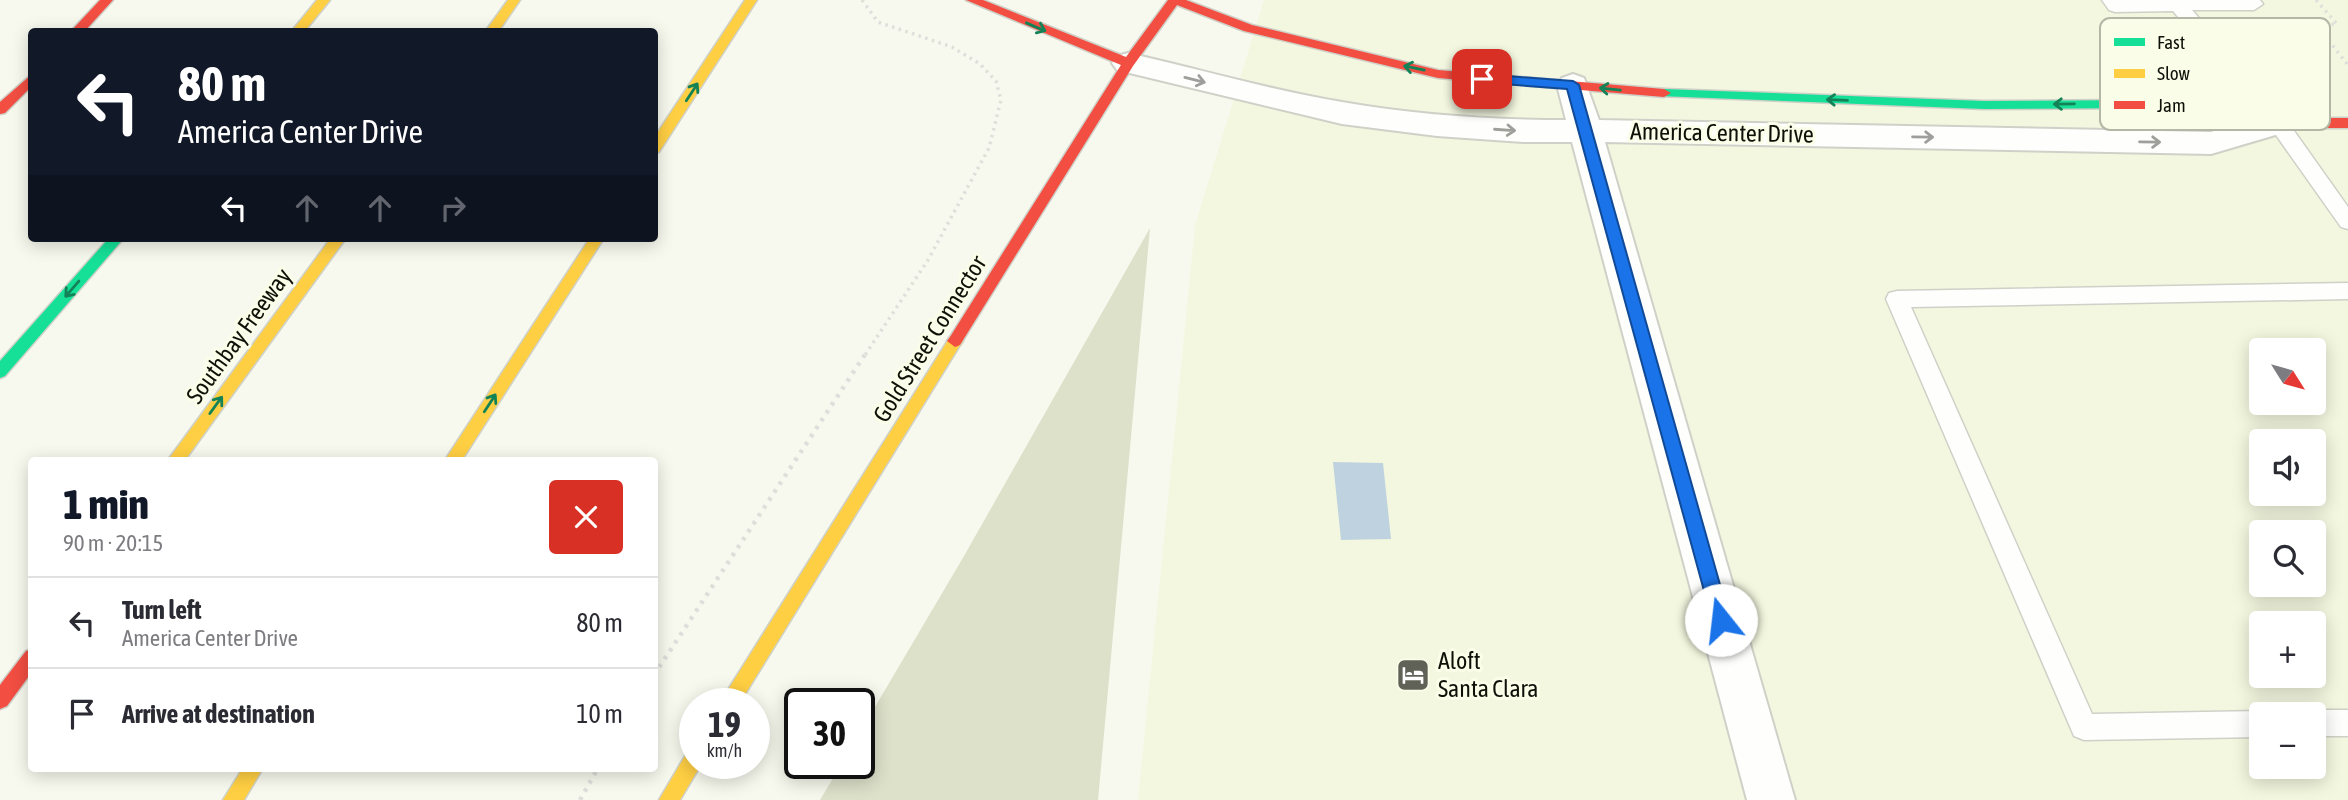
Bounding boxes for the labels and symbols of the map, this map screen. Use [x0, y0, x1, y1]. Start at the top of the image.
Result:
legend [2100, 18, 2330, 130]
one-way arrow [1025, 21, 1046, 34]
text: Fast [2157, 31, 2185, 53]
pin [1452, 49, 1512, 109]
one-way arrow [1403, 61, 1426, 75]
text: Slow [2157, 62, 2191, 84]
one-way arrow [1183, 74, 1205, 87]
one-way arrow [1599, 82, 1621, 95]
one-way arrow [684, 83, 699, 102]
one-way arrow [1826, 94, 1849, 107]
text: Jam [2157, 94, 2186, 116]
one-way arrow [2053, 97, 2076, 111]
street label: America Center Drive [1630, 117, 1814, 148]
one-way arrow [1493, 123, 1516, 136]
one-way arrow [1911, 130, 1934, 144]
one-way arrow [2138, 135, 2161, 149]
street label: Gold Street Connector [868, 250, 992, 427]
street label: Southbay Freeway [181, 263, 297, 408]
one-way arrow [64, 280, 80, 298]
north arrow [2249, 338, 2326, 415]
one-way arrow [483, 394, 498, 413]
one-way arrow [209, 396, 224, 415]
position arrow [1684, 583, 1758, 657]
place label: Aloft Santa Clara [1438, 647, 1538, 702]
hotel icon: Aloft Santa Clara [1394, 656, 1432, 694]
speed limit sign: 30 [784, 688, 875, 779]

